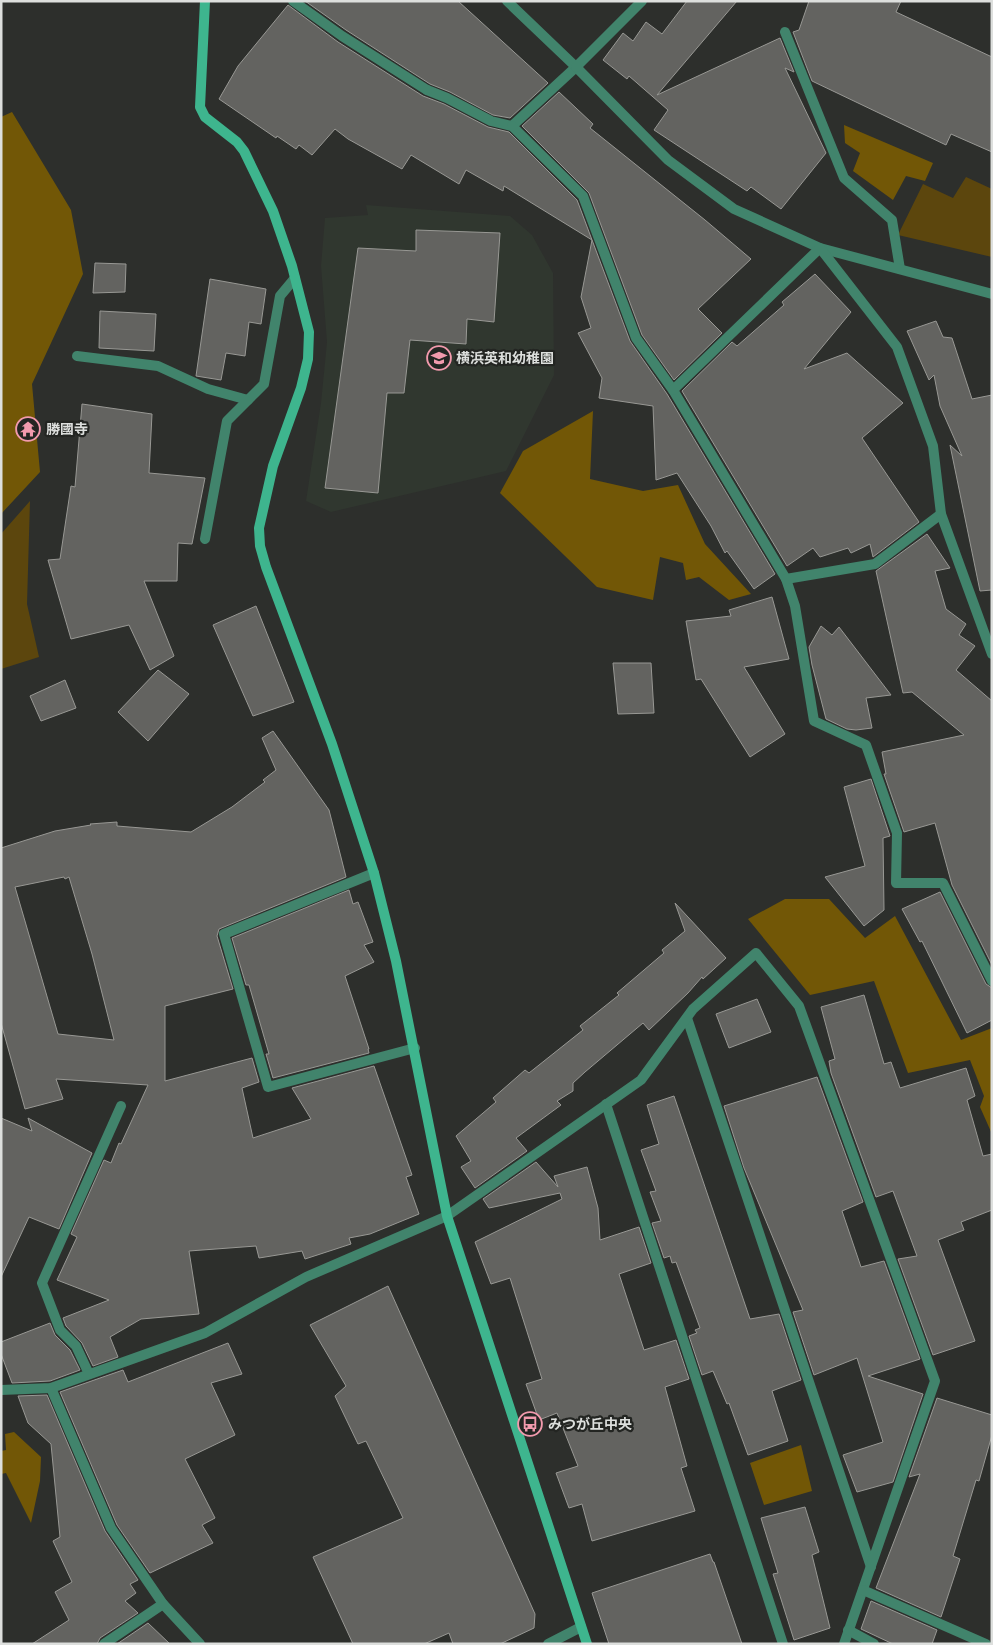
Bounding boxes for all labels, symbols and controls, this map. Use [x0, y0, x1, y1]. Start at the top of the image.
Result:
school or university icon: 横浜英和幼稚園 [426, 345, 452, 371]
place label: 横浜英和幼稚園 [456, 350, 554, 368]
temple icon: 勝國寺 [15, 416, 41, 442]
place label: 勝國寺 [46, 422, 88, 439]
bus stop icon: みつが丘中央 [517, 1411, 543, 1437]
place label: みつが丘中央 [548, 1416, 632, 1434]

